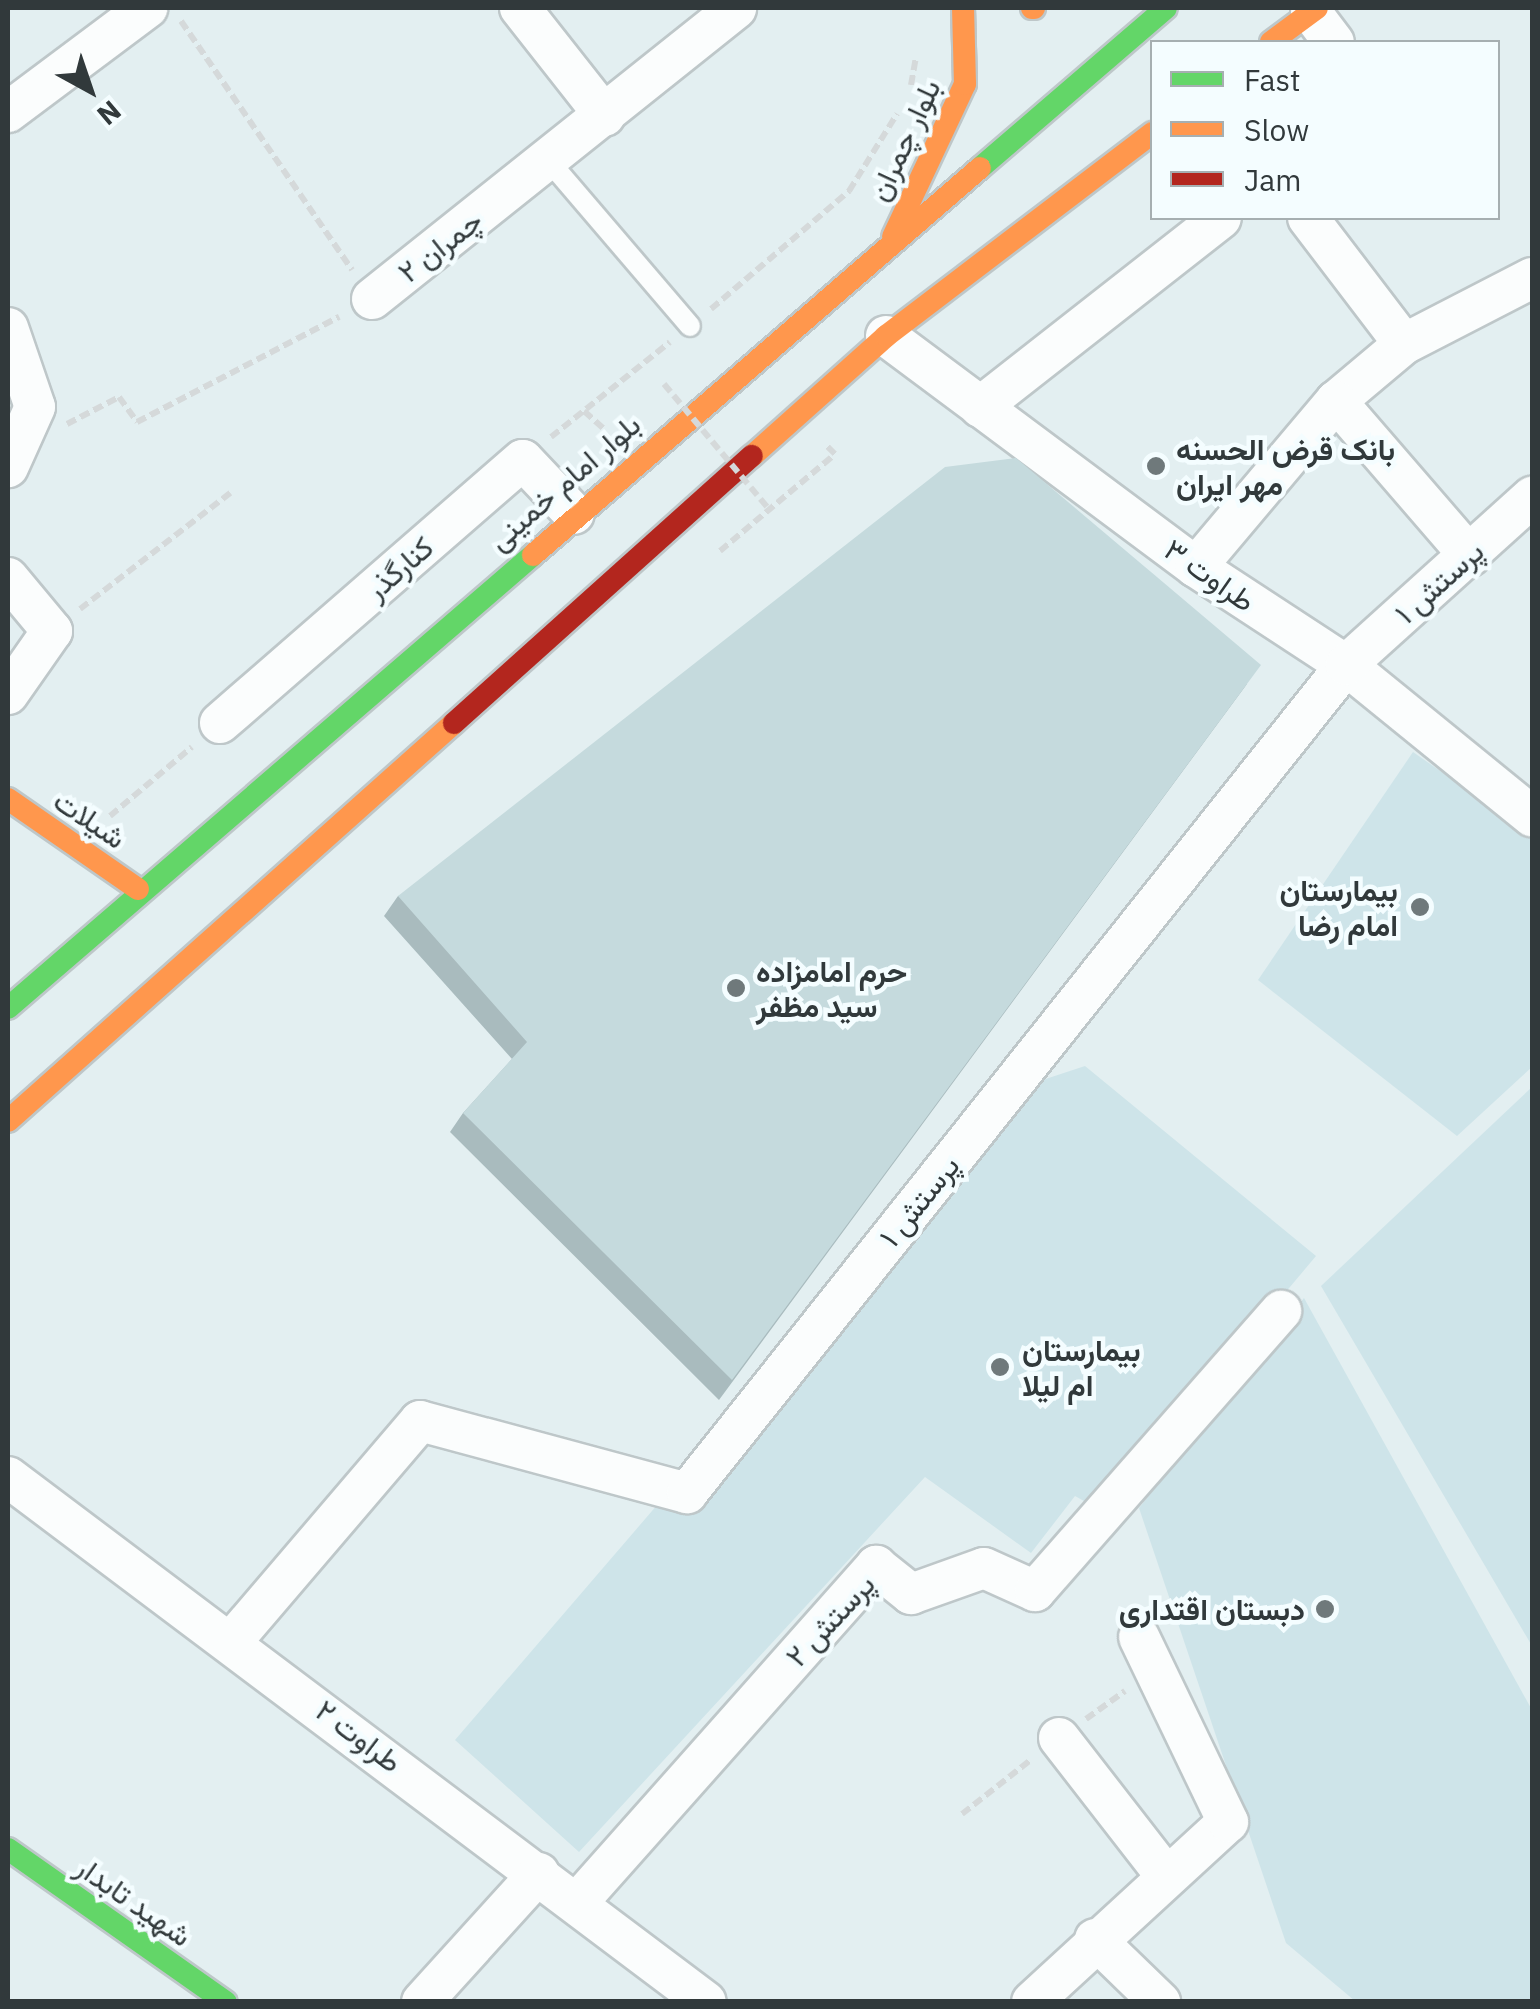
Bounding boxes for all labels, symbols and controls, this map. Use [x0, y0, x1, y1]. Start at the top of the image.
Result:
north arrow [40, 40, 140, 140]
legend [1150, 40, 1500, 220]
text: Fast [1244, 60, 1301, 99]
street label: بلوار چمران [860, 73, 948, 207]
text: N [90, 93, 129, 134]
text: Slow [1244, 110, 1309, 149]
text: Jam [1244, 160, 1302, 199]
street label: چمران ۲ [391, 202, 489, 290]
street label: بلوار امام خمینی [481, 406, 647, 558]
place label: بانک قرض الحسنه مهر ایران [1176, 431, 1395, 502]
marker: بانک قرض الحسنه مهر ایران [1145, 455, 1167, 477]
street label: کنارگذر [358, 529, 440, 607]
street label: طراوت ۳ [1158, 531, 1262, 619]
street label: پرستش ۱ [1387, 533, 1491, 631]
street label: شیلات [47, 782, 133, 856]
place label: بیمارستان امام رضا [1279, 872, 1398, 942]
marker: بیمارستان امام رضا [1407, 894, 1433, 920]
place label: حرم امامزاده سید مظفر [756, 953, 907, 1024]
marker: حرم امامزاده سید مظفر [725, 977, 747, 999]
street label: پرستش ۱ [871, 1148, 967, 1254]
place label: بیمارستان ام لیلا [1022, 1332, 1141, 1402]
marker: بیمارستان ام لیلا [987, 1354, 1013, 1380]
street label: پرستش ۲ [778, 1566, 882, 1674]
place label: دبستان اقتداری [1119, 1591, 1305, 1627]
marker: دبستان اقتداری [1314, 1598, 1336, 1620]
street label: طراوت ۲ [309, 1692, 409, 1780]
street label: شهید تابدار [69, 1848, 199, 1954]

